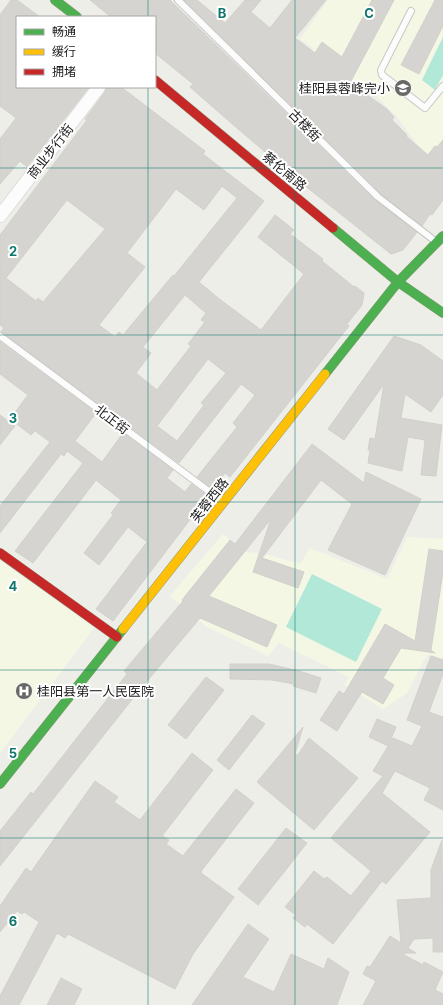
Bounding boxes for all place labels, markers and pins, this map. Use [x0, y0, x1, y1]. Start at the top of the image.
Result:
school or university icon: 桂阳县蓉峰完小 [393, 78, 413, 98]
place label: 桂阳县蓉峰完小 [299, 80, 390, 96]
hospital icon: 桂阳县第一人民医院 [14, 681, 34, 701]
place label: 桂阳县第一人民医院 [37, 683, 154, 699]

